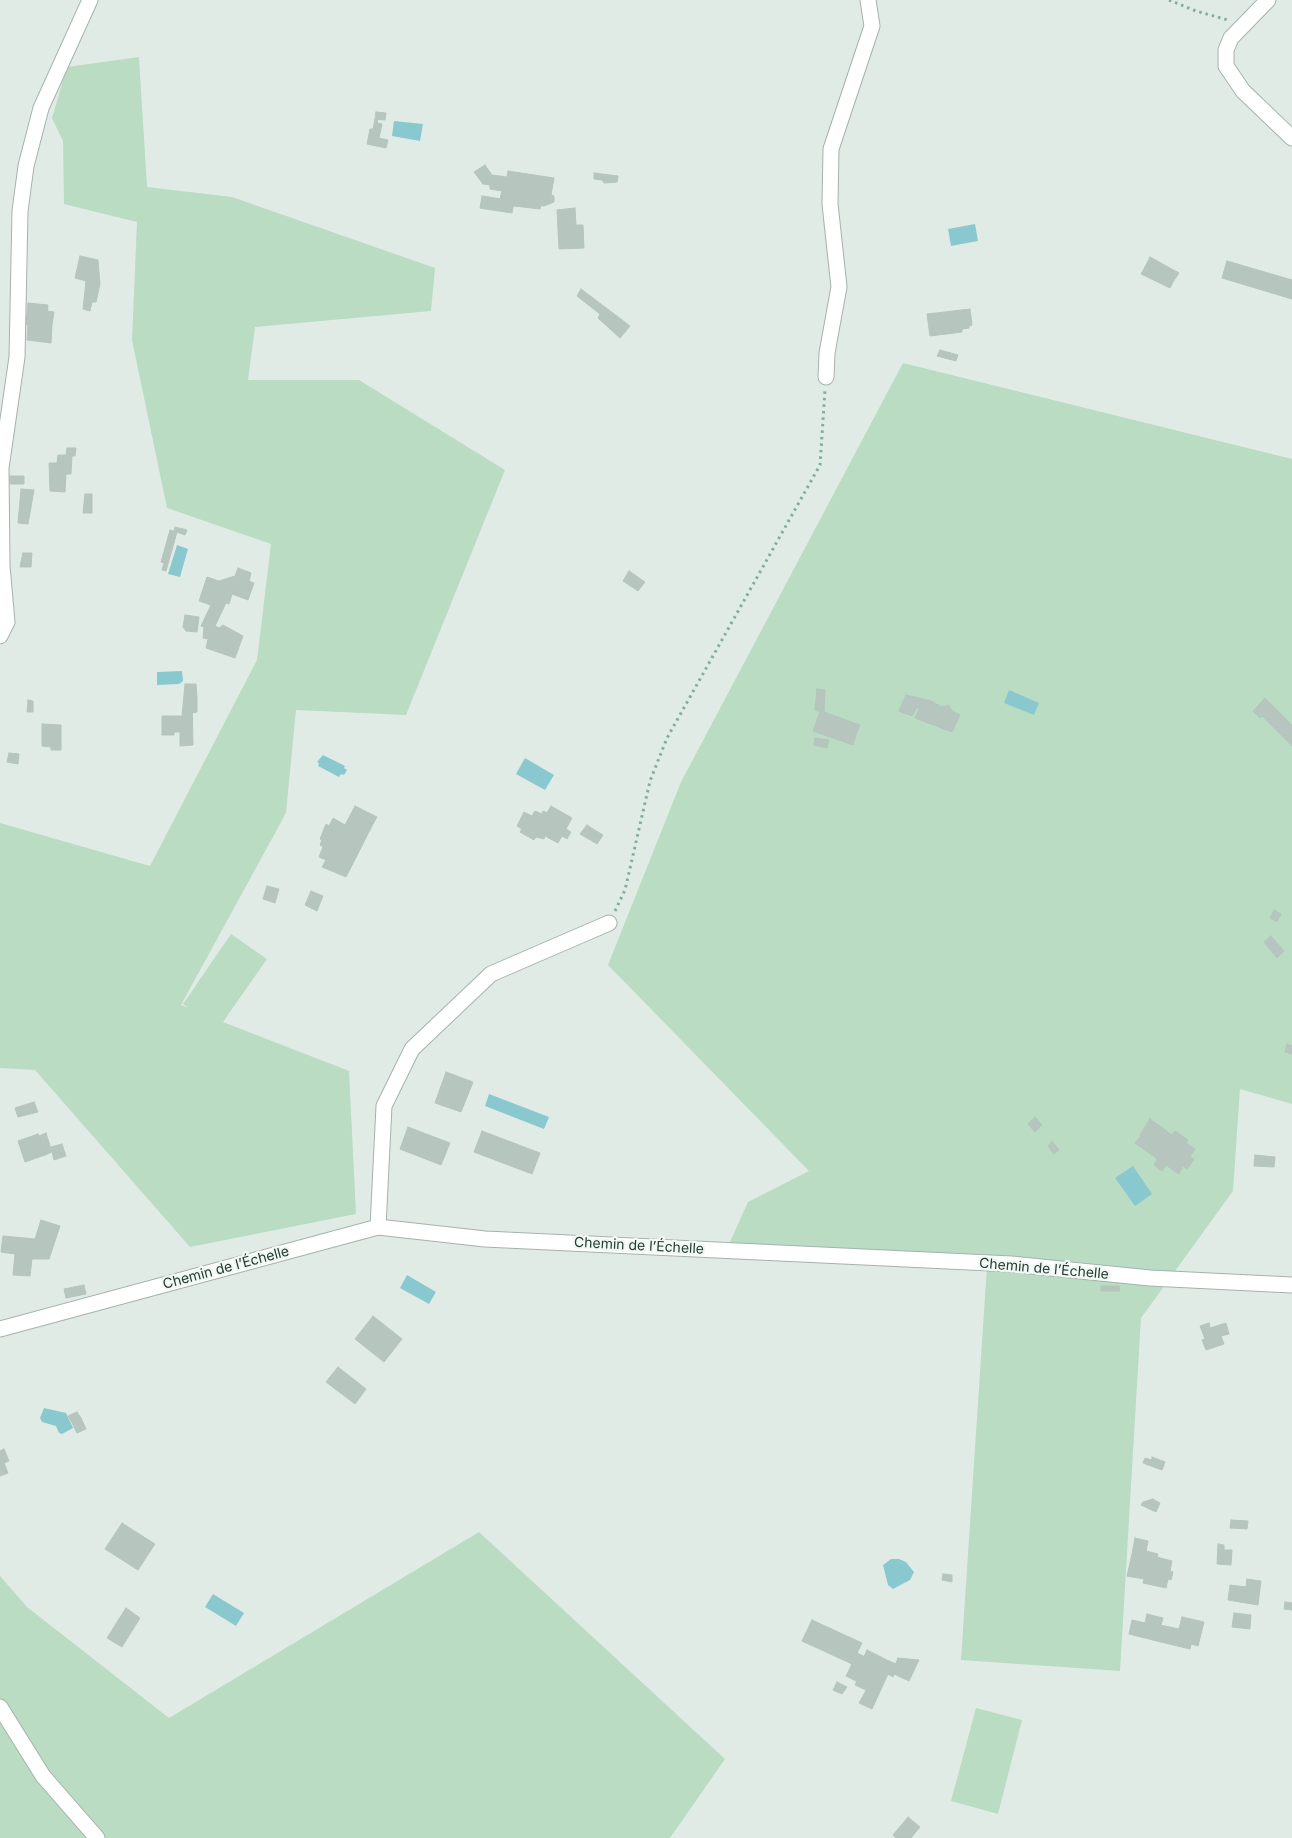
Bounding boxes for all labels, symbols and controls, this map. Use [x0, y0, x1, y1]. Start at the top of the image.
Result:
street label: Chemin de l’Échelle [574, 1234, 704, 1258]
street label: Chemin de l’Échelle [161, 1243, 291, 1293]
street label: Chemin de l’Échelle [978, 1255, 1110, 1283]

